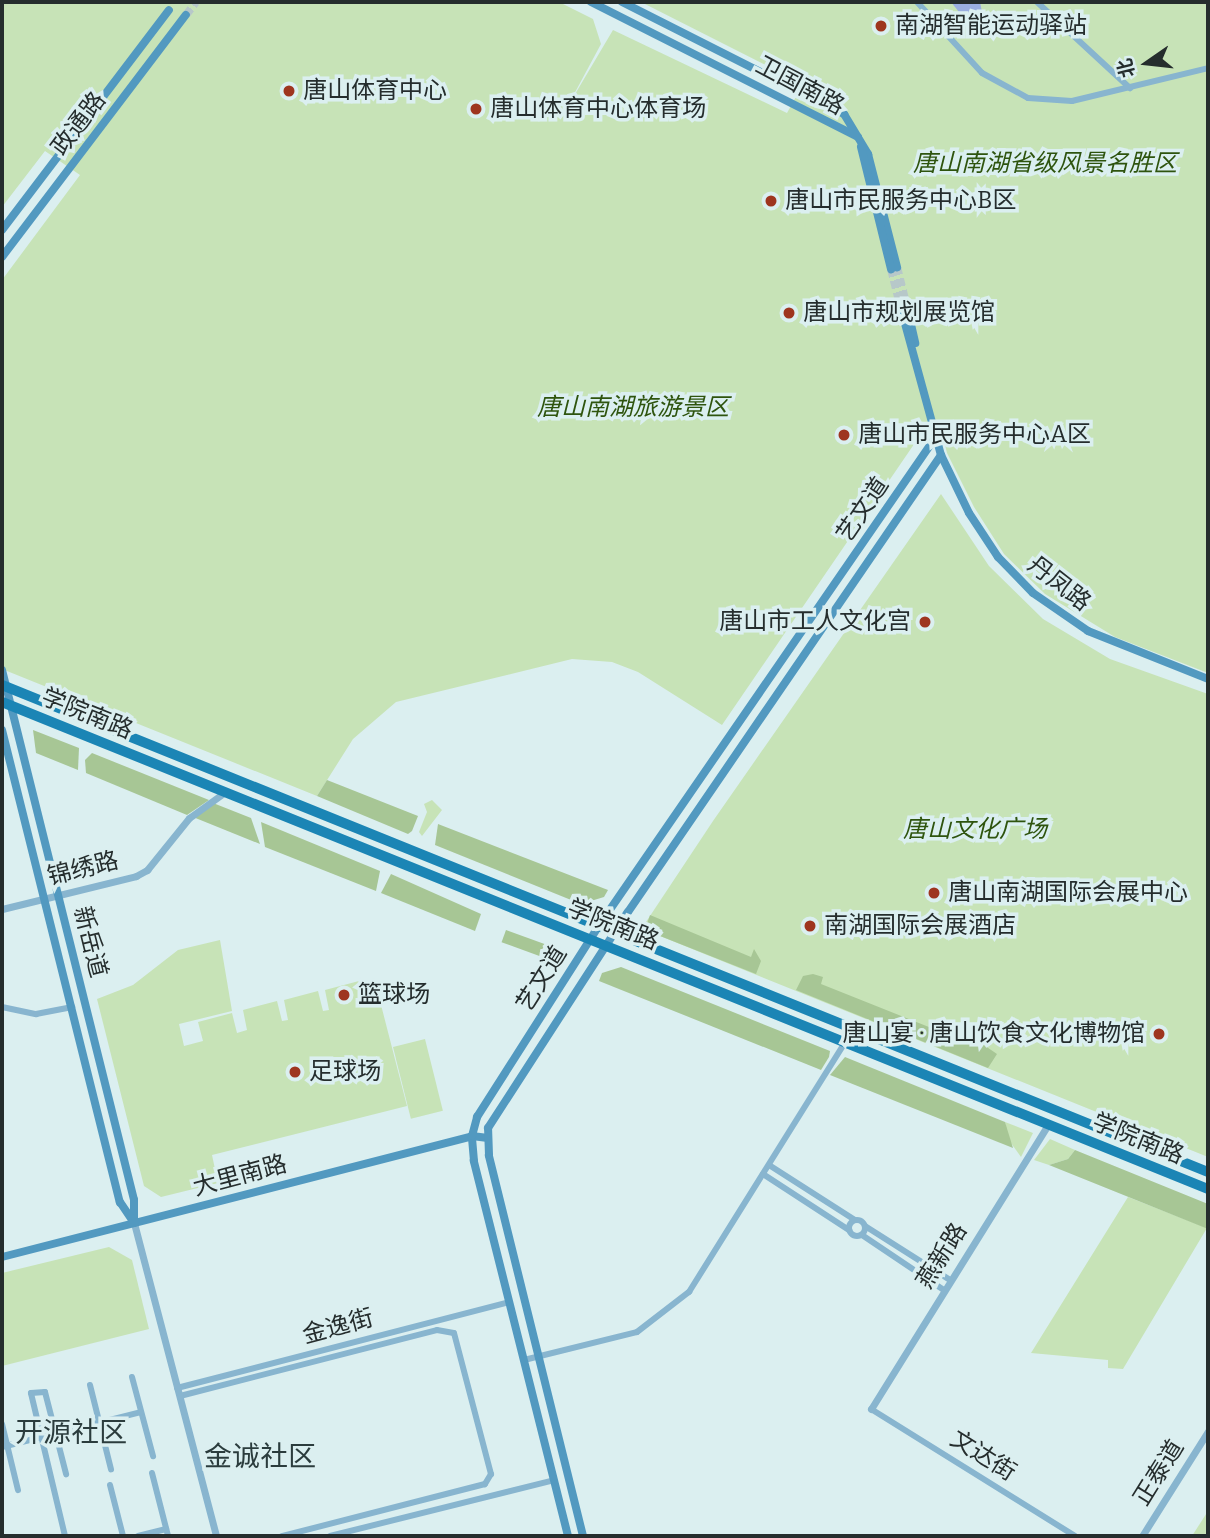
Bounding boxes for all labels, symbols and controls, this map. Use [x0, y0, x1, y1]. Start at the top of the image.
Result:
place label: 南湖智能运动驿站 [895, 12, 1087, 40]
marker: 南湖智能运动驿站 [873, 18, 889, 34]
north arrow [1112, 28, 1182, 98]
street label: 卫国南路 [751, 51, 849, 121]
text: 北 [1113, 56, 1140, 80]
place label: 唐山体育中心 [303, 77, 447, 105]
marker: 唐山体育中心 [281, 83, 297, 99]
street label: 政通路 [46, 87, 112, 161]
place label: 唐山体育中心体育场 [490, 95, 706, 123]
marker: 唐山体育中心体育场 [468, 101, 484, 117]
park label: 唐山南湖省级风景名胜区 [913, 150, 1177, 178]
place label: 唐山市民服务中心B区 [785, 187, 1016, 215]
marker: 唐山市民服务中心B区 [763, 193, 779, 209]
place label: 唐山市规划展览馆 [803, 299, 995, 327]
marker: 唐山市规划展览馆 [781, 305, 797, 321]
park label: 唐山南湖旅游景区 [537, 394, 729, 422]
place label: 唐山市民服务中心A区 [858, 421, 1091, 449]
marker: 唐山市民服务中心A区 [836, 427, 852, 443]
street label: 艺文道 [831, 472, 895, 548]
street label: 丹凤路 [1022, 550, 1096, 618]
place label: 唐山市工人文化宫 [719, 608, 911, 636]
marker: 唐山市工人文化宫 [917, 614, 933, 630]
street label: 学院南路 [37, 683, 137, 745]
park label: 唐山文化广场 [903, 816, 1047, 844]
street label: 锦绣路 [45, 846, 121, 892]
place label: 唐山南湖国际会展中心 [948, 879, 1188, 907]
marker: 唐山南湖国际会展中心 [926, 885, 942, 901]
street label: 学院南路 [563, 894, 663, 956]
street label: 新岳道 [67, 904, 113, 980]
place label: 南湖国际会展酒店 [824, 912, 1016, 940]
marker: 南湖国际会展酒店 [802, 918, 818, 934]
street label: 艺文道 [511, 941, 573, 1017]
place label: 篮球场 [358, 981, 430, 1009]
marker: 篮球场 [336, 987, 352, 1003]
place label: 唐山宴 · 唐山饮食文化博物馆 [842, 1020, 1145, 1048]
marker: 唐山宴 · 唐山饮食文化博物馆 [1151, 1026, 1167, 1042]
place label: 足球场 [309, 1058, 381, 1086]
marker: 足球场 [287, 1064, 303, 1080]
street label: 学院南路 [1088, 1108, 1188, 1170]
street label: 大里南路 [190, 1150, 290, 1202]
street label: 燕新路 [911, 1218, 973, 1294]
street label: 金逸街 [299, 1304, 377, 1350]
district label: 开源社区 [15, 1416, 127, 1450]
street label: 文达街 [945, 1425, 1021, 1487]
street label: 正泰道 [1128, 1435, 1190, 1511]
district label: 金诚社区 [204, 1440, 316, 1474]

